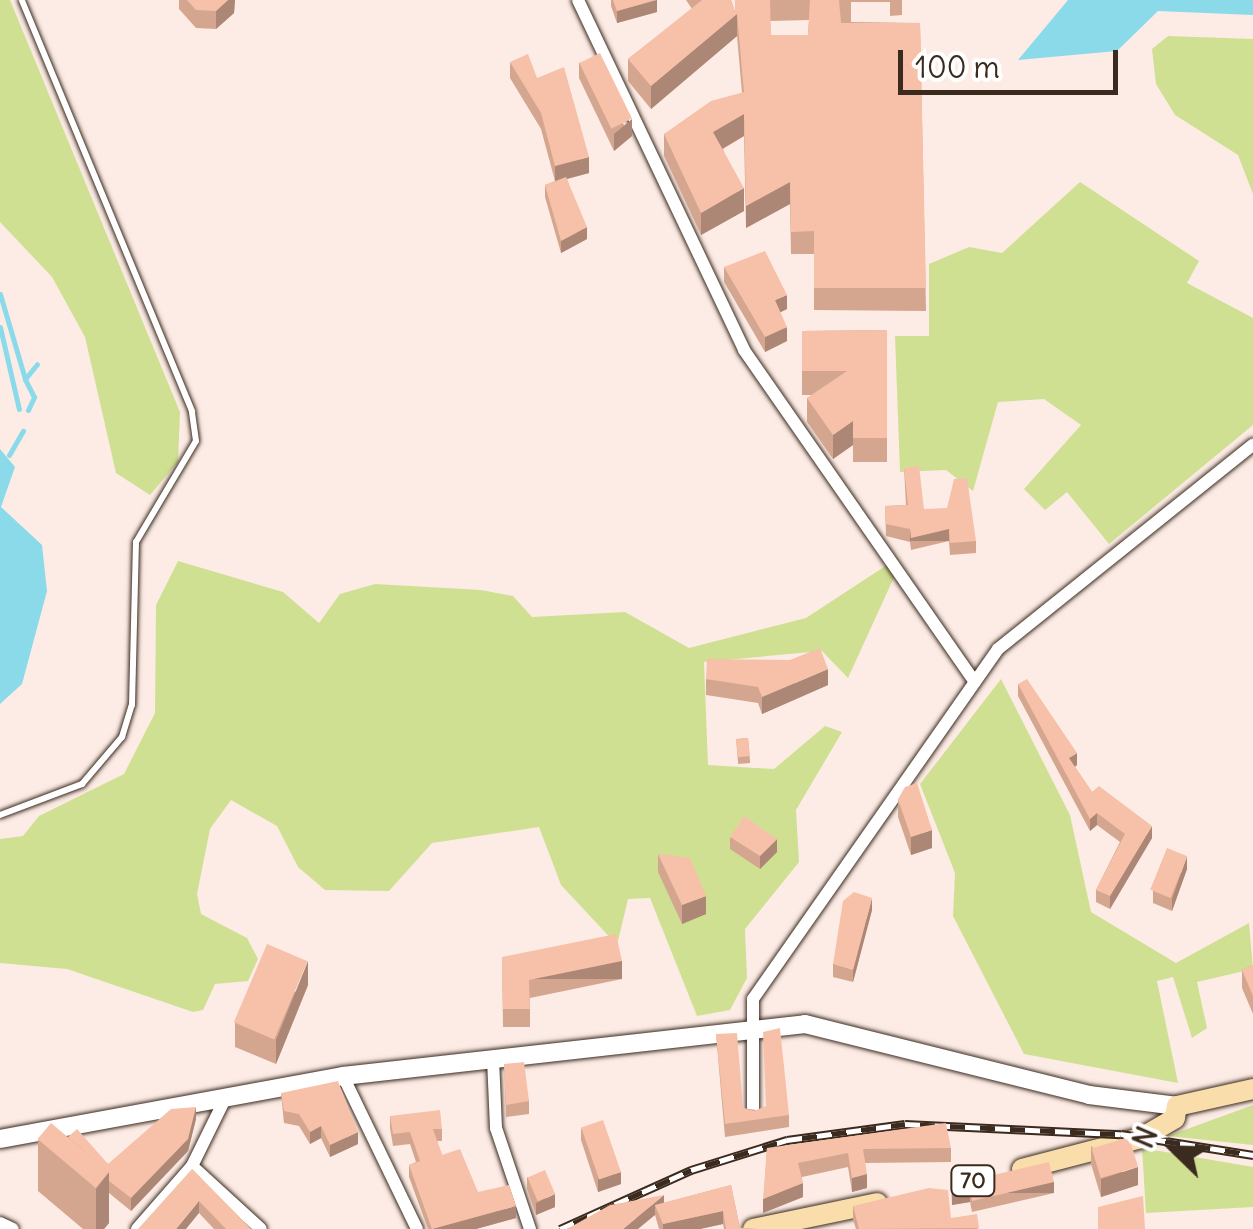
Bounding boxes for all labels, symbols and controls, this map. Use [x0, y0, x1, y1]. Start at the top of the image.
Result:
scale bar [903, 30, 1123, 92]
text: 100 m [915, 48, 1000, 86]
north arrow [1123, 1099, 1223, 1199]
text: N [1125, 1121, 1166, 1153]
road number: 70 [948, 1164, 998, 1198]

